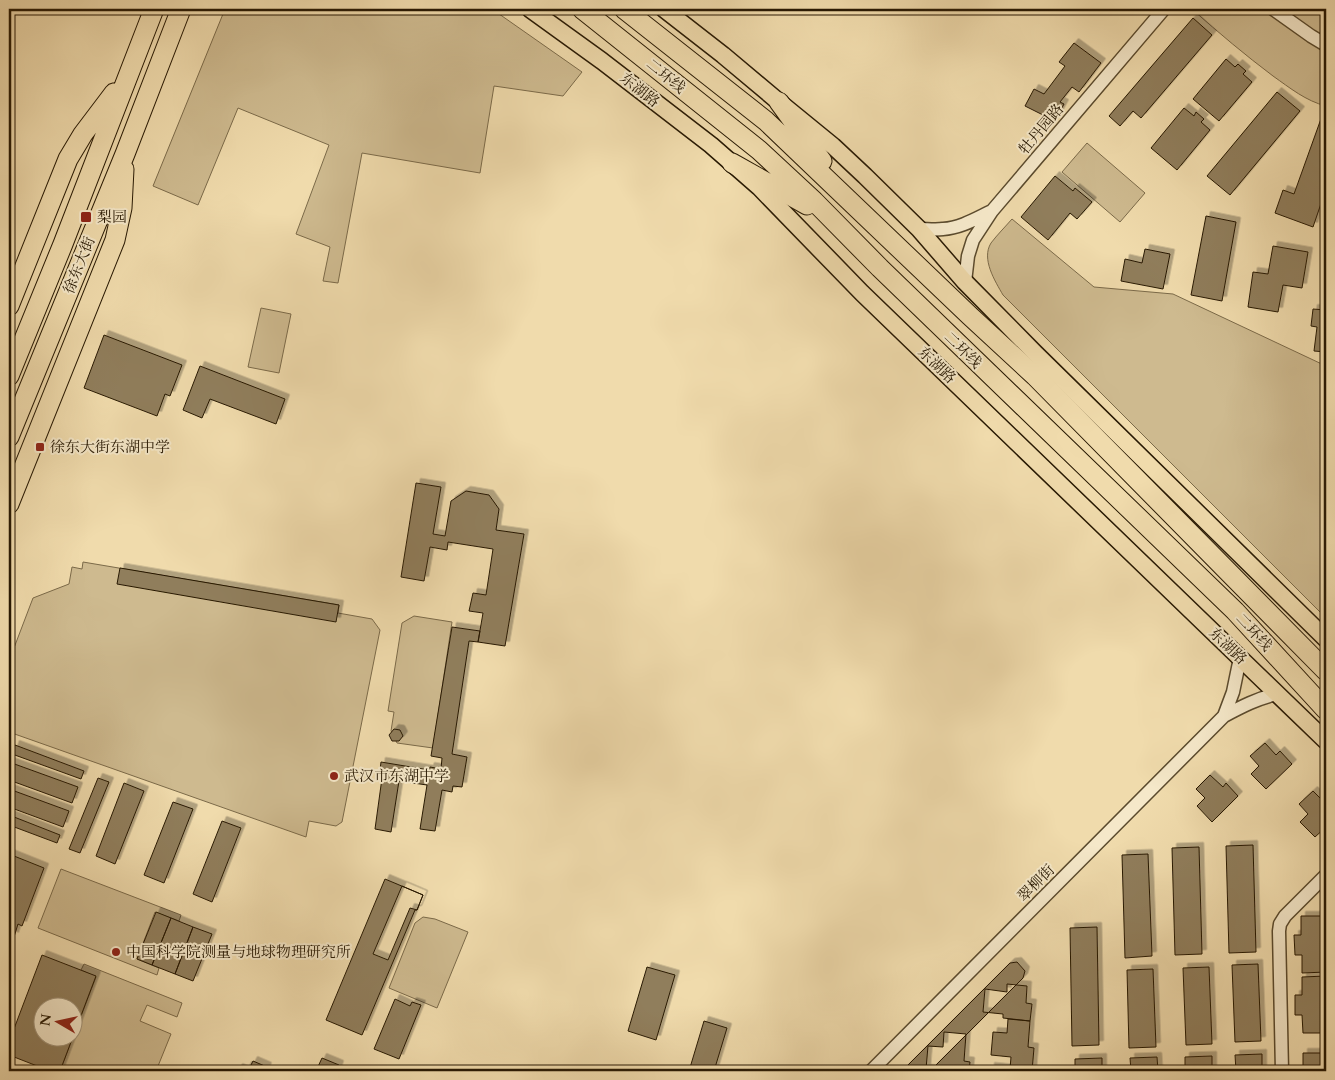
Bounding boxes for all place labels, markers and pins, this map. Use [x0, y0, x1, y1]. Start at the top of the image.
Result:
place label: 梨园 [97, 207, 127, 227]
marker: 梨园 [79, 210, 93, 224]
place label: 徐东大街东湖中学 [50, 437, 170, 457]
marker: 徐东大街东湖中学 [34, 441, 46, 453]
place label: 武汉市东湖中学 [344, 766, 449, 786]
marker: 武汉市东湖中学 [328, 770, 340, 782]
place label: 中国科学院测量与地球物理研究所 [126, 942, 351, 962]
marker: 中国科学院测量与地球物理研究所 [110, 946, 122, 958]

